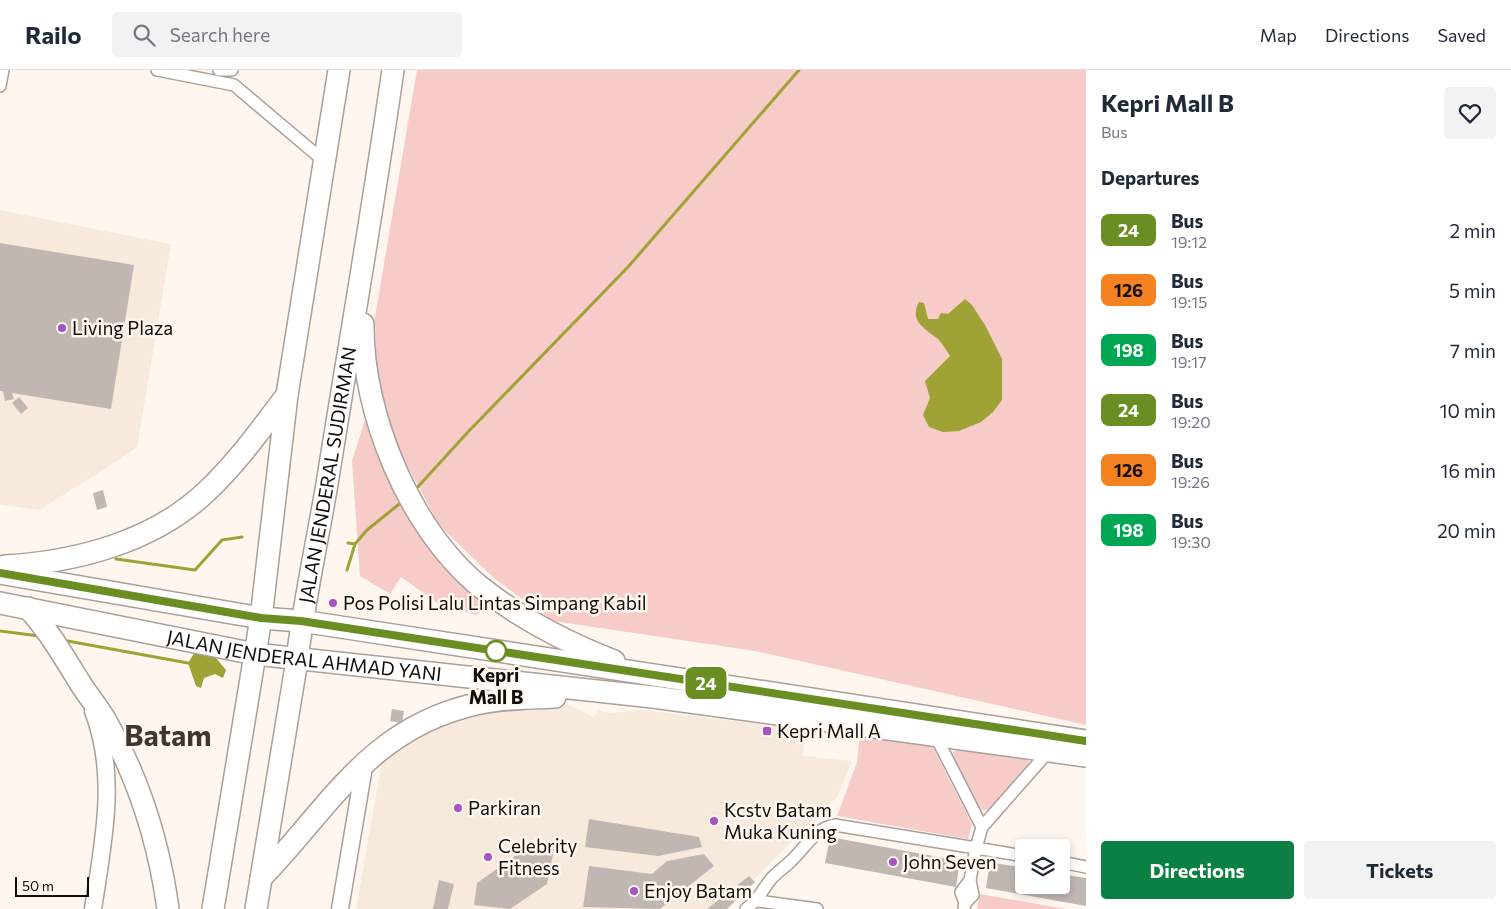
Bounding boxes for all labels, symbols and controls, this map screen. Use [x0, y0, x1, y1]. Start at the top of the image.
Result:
search box [112, 12, 462, 57]
text: Railo [25, 20, 82, 49]
icon: search [130, 21, 158, 49]
text: Search here [170, 23, 270, 46]
text: Map [1260, 24, 1297, 46]
text: Directions [1325, 24, 1409, 46]
text: Saved [1437, 24, 1486, 46]
button: heart [1444, 87, 1496, 139]
text: Kepri Mall B [1101, 88, 1234, 117]
text: Bus [1101, 122, 1128, 141]
text: Departures [1101, 166, 1199, 189]
text: Bus [1171, 209, 1203, 232]
text: 24 [1118, 219, 1139, 241]
text: 2 min [1449, 219, 1496, 242]
text: 19:12 [1171, 232, 1207, 251]
text: Bus [1171, 269, 1203, 292]
text: 126 [1114, 279, 1143, 301]
text: 5 min [1449, 279, 1496, 302]
text: 19:15 [1171, 292, 1207, 311]
place label: Living Plaza [72, 316, 173, 339]
marker: Living Plaza [56, 322, 68, 334]
text: Bus [1171, 329, 1203, 352]
text: 198 [1113, 339, 1144, 361]
text: 7 min [1450, 339, 1496, 362]
street label: JALAN JENDERAL SUDIRMAN [294, 345, 360, 605]
text: 19:17 [1171, 352, 1207, 371]
text: Bus [1171, 389, 1203, 412]
text: 24 [1118, 399, 1139, 421]
text: 10 min [1439, 399, 1496, 422]
text: 19:20 [1171, 412, 1211, 431]
text: Bus [1171, 449, 1203, 472]
text: 126 [1114, 459, 1143, 481]
text: 16 min [1440, 459, 1496, 482]
text: 19:26 [1171, 472, 1210, 491]
text: Bus [1171, 509, 1203, 532]
text: 198 [1113, 519, 1144, 541]
text: 20 min [1437, 519, 1496, 542]
text: 19:30 [1171, 532, 1211, 551]
place label: Pos Polisi Lalu Lintas Simpang Kabil [343, 591, 647, 614]
marker: Pos Polisi Lalu Lintas Simpang Kabil [327, 597, 339, 609]
street label: JALAN JENDERAL AHMAD YANI [165, 625, 443, 685]
marker: Kepri Mall B [485, 640, 507, 662]
place label: Kepri Mall B [469, 663, 523, 708]
line badge: 24 [684, 667, 728, 699]
text: 24 [695, 672, 717, 694]
district label: Batam [124, 717, 212, 752]
place label: Kepri Mall A [777, 719, 881, 742]
marker: Kepri Mall A [761, 725, 773, 737]
place label: Parkiran [468, 796, 541, 819]
place label: Kcstv Batam Muka Kuning [724, 798, 837, 843]
marker: Parkiran [452, 802, 464, 814]
marker: Kcstv Batam Muka Kuning [708, 815, 720, 827]
place label: Celebrity Fitness [498, 834, 577, 879]
map controls [1015, 839, 1070, 894]
button: layers [1015, 839, 1070, 894]
button: Directions [1101, 841, 1294, 899]
button: Tickets [1304, 841, 1496, 899]
place label: John Seven [903, 850, 997, 873]
marker: Celebrity Fitness [482, 851, 494, 863]
marker: John Seven [887, 856, 899, 868]
scale bar [15, 874, 89, 897]
text: 50 m [22, 877, 54, 894]
place label: Enjoy Batam [644, 879, 752, 902]
marker: Enjoy Batam [628, 885, 640, 897]

